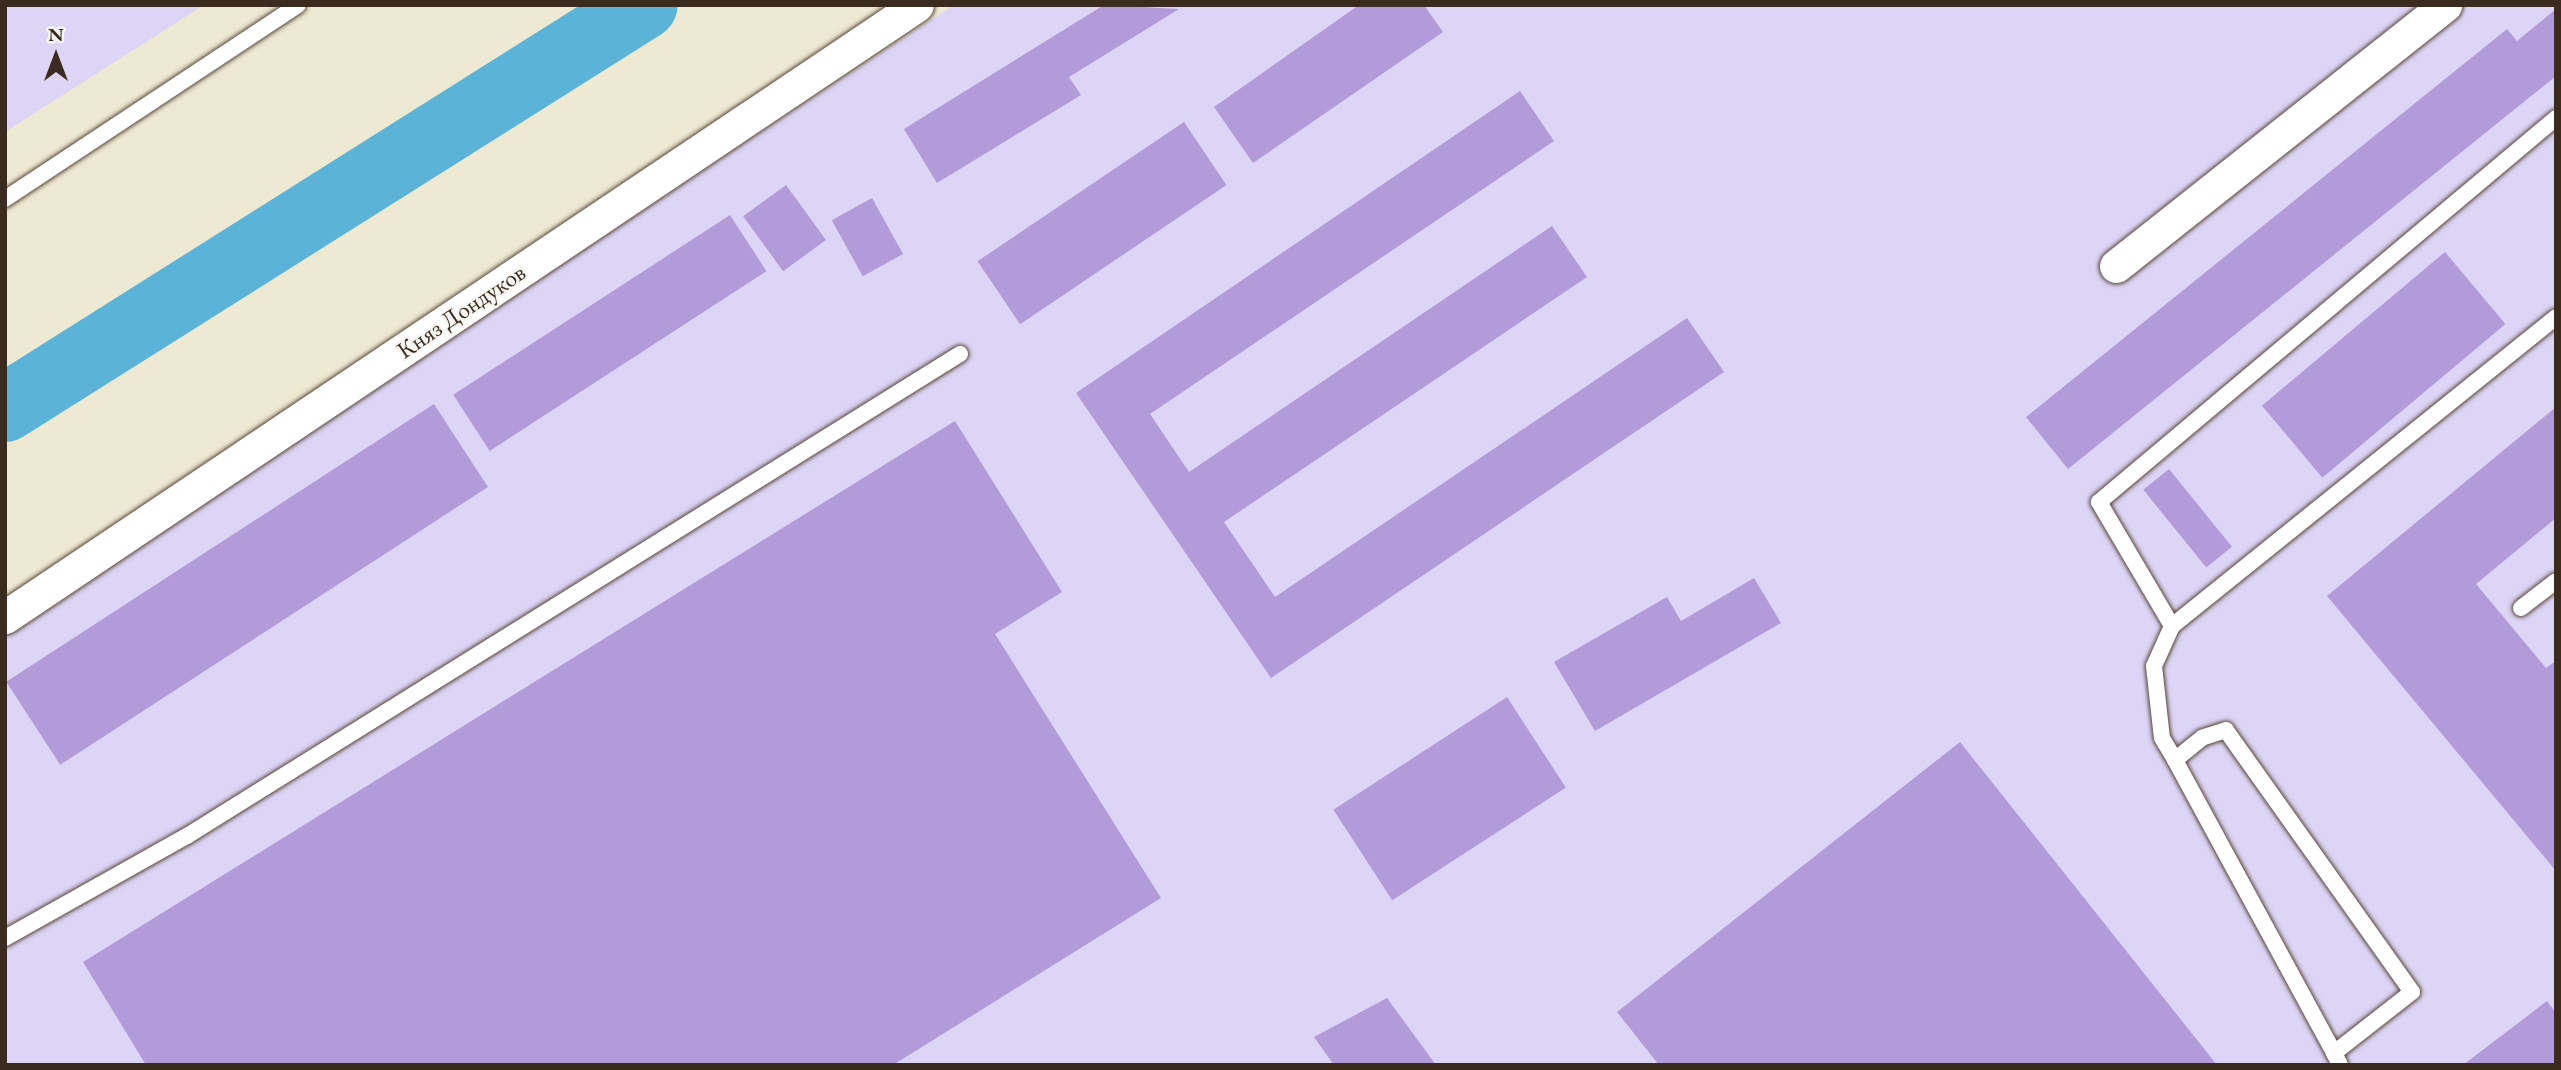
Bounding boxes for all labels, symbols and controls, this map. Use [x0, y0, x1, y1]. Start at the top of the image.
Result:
north arrow [21, 21, 91, 91]
text: N [48, 22, 64, 47]
street label: Княз Дондуков [391, 257, 531, 365]

